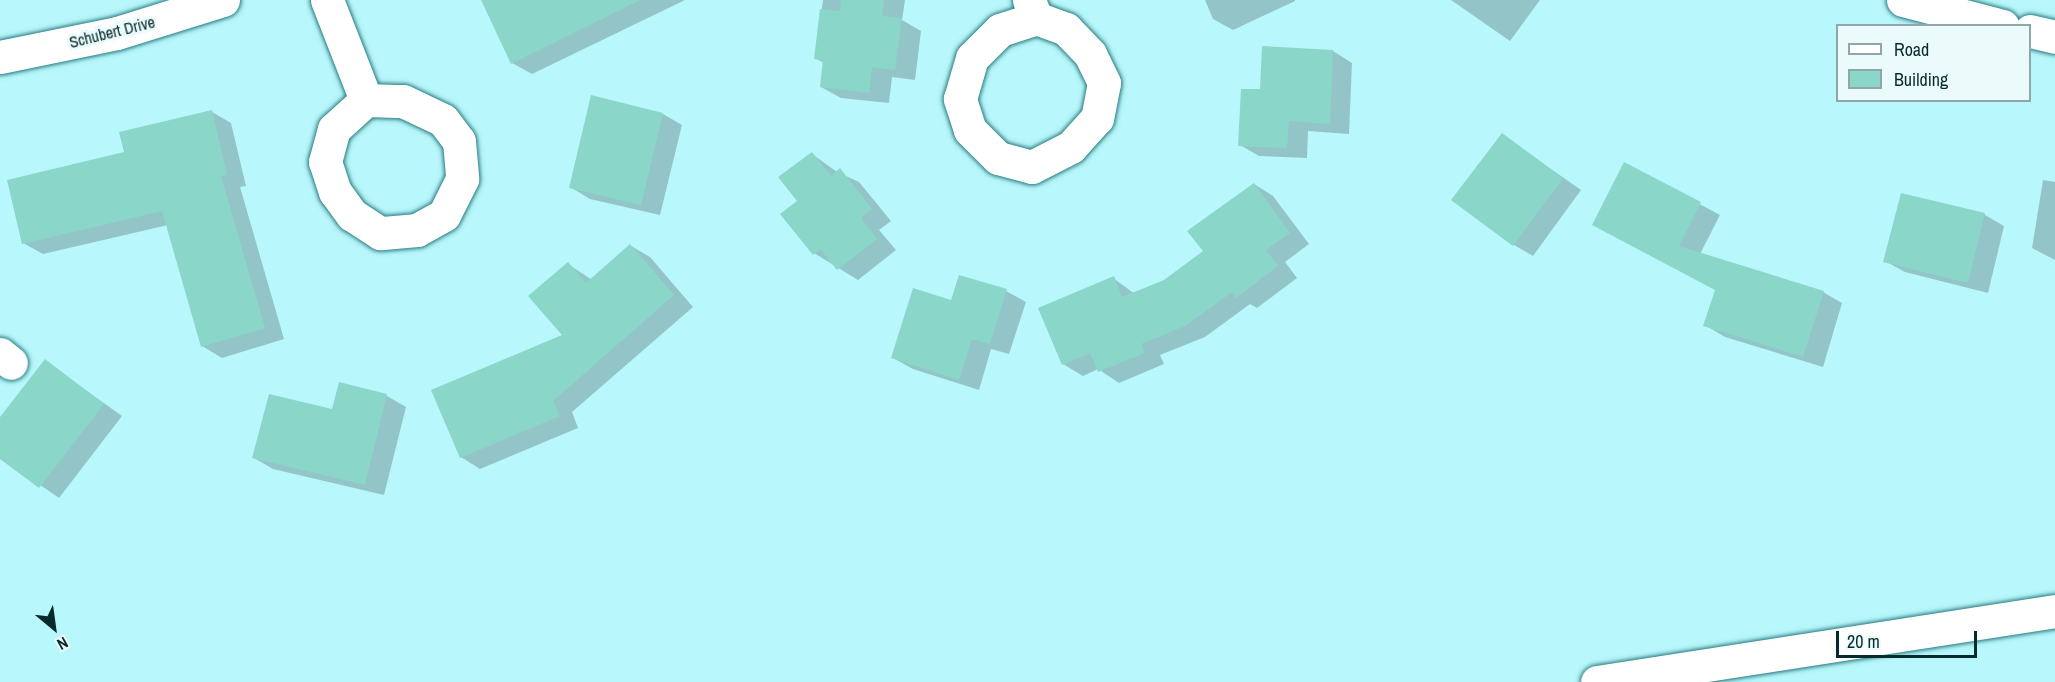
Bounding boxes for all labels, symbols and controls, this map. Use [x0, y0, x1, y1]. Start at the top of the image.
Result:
street label: Schubert Drive [67, 12, 157, 52]
legend [1836, 24, 2031, 102]
text: Road [1894, 37, 1929, 62]
text: Building [1894, 67, 1948, 92]
north arrow [24, 598, 84, 658]
scale bar [1839, 619, 1980, 657]
text: 20 m [1847, 629, 1880, 654]
text: N [53, 632, 72, 656]

